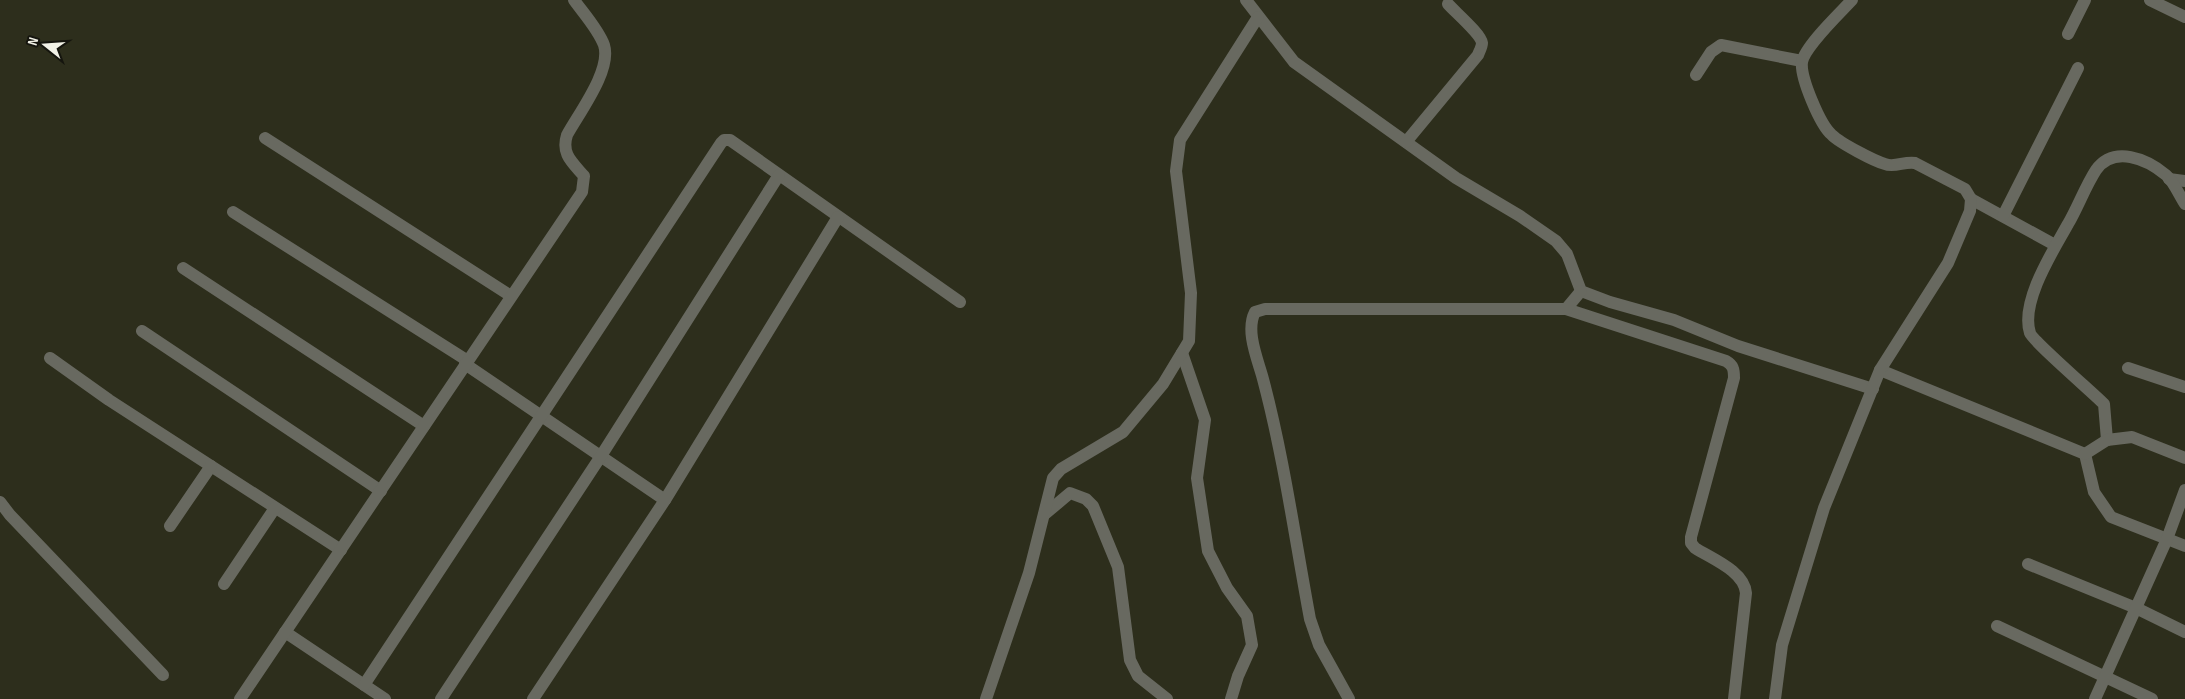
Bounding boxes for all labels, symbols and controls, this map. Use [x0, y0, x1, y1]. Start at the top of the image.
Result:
north arrow [20, 20, 70, 70]
text: N [24, 35, 42, 47]

